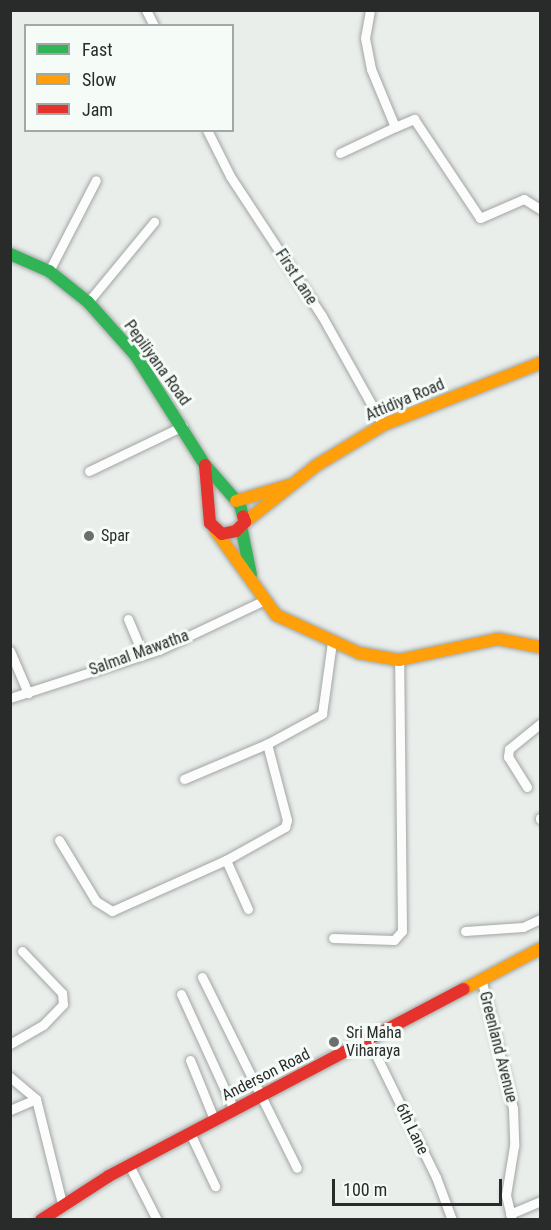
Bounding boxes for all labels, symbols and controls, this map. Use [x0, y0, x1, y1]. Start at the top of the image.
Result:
legend [24, 24, 234, 132]
text: Fast [82, 39, 113, 60]
text: Slow [82, 69, 116, 90]
text: Jam [82, 99, 113, 120]
street label: First Lane [271, 246, 321, 308]
street label: Pepiliyana Road [120, 317, 194, 409]
street label: Attidiya Road [363, 375, 447, 425]
place label: Spar [101, 526, 130, 546]
marker: Spar [82, 529, 96, 543]
street label: Salmal Mawatha [87, 626, 191, 680]
street label: Greenland Avenue [475, 990, 521, 1104]
place label: Sri Maha Viharaya [346, 1023, 402, 1061]
marker: Sri Maha Viharaya [327, 1035, 341, 1049]
street label: Anderson Road [219, 1045, 313, 1105]
street label: 6th Lane [391, 1100, 433, 1158]
scale bar [335, 1167, 504, 1205]
text: 100 m [343, 1179, 387, 1200]

